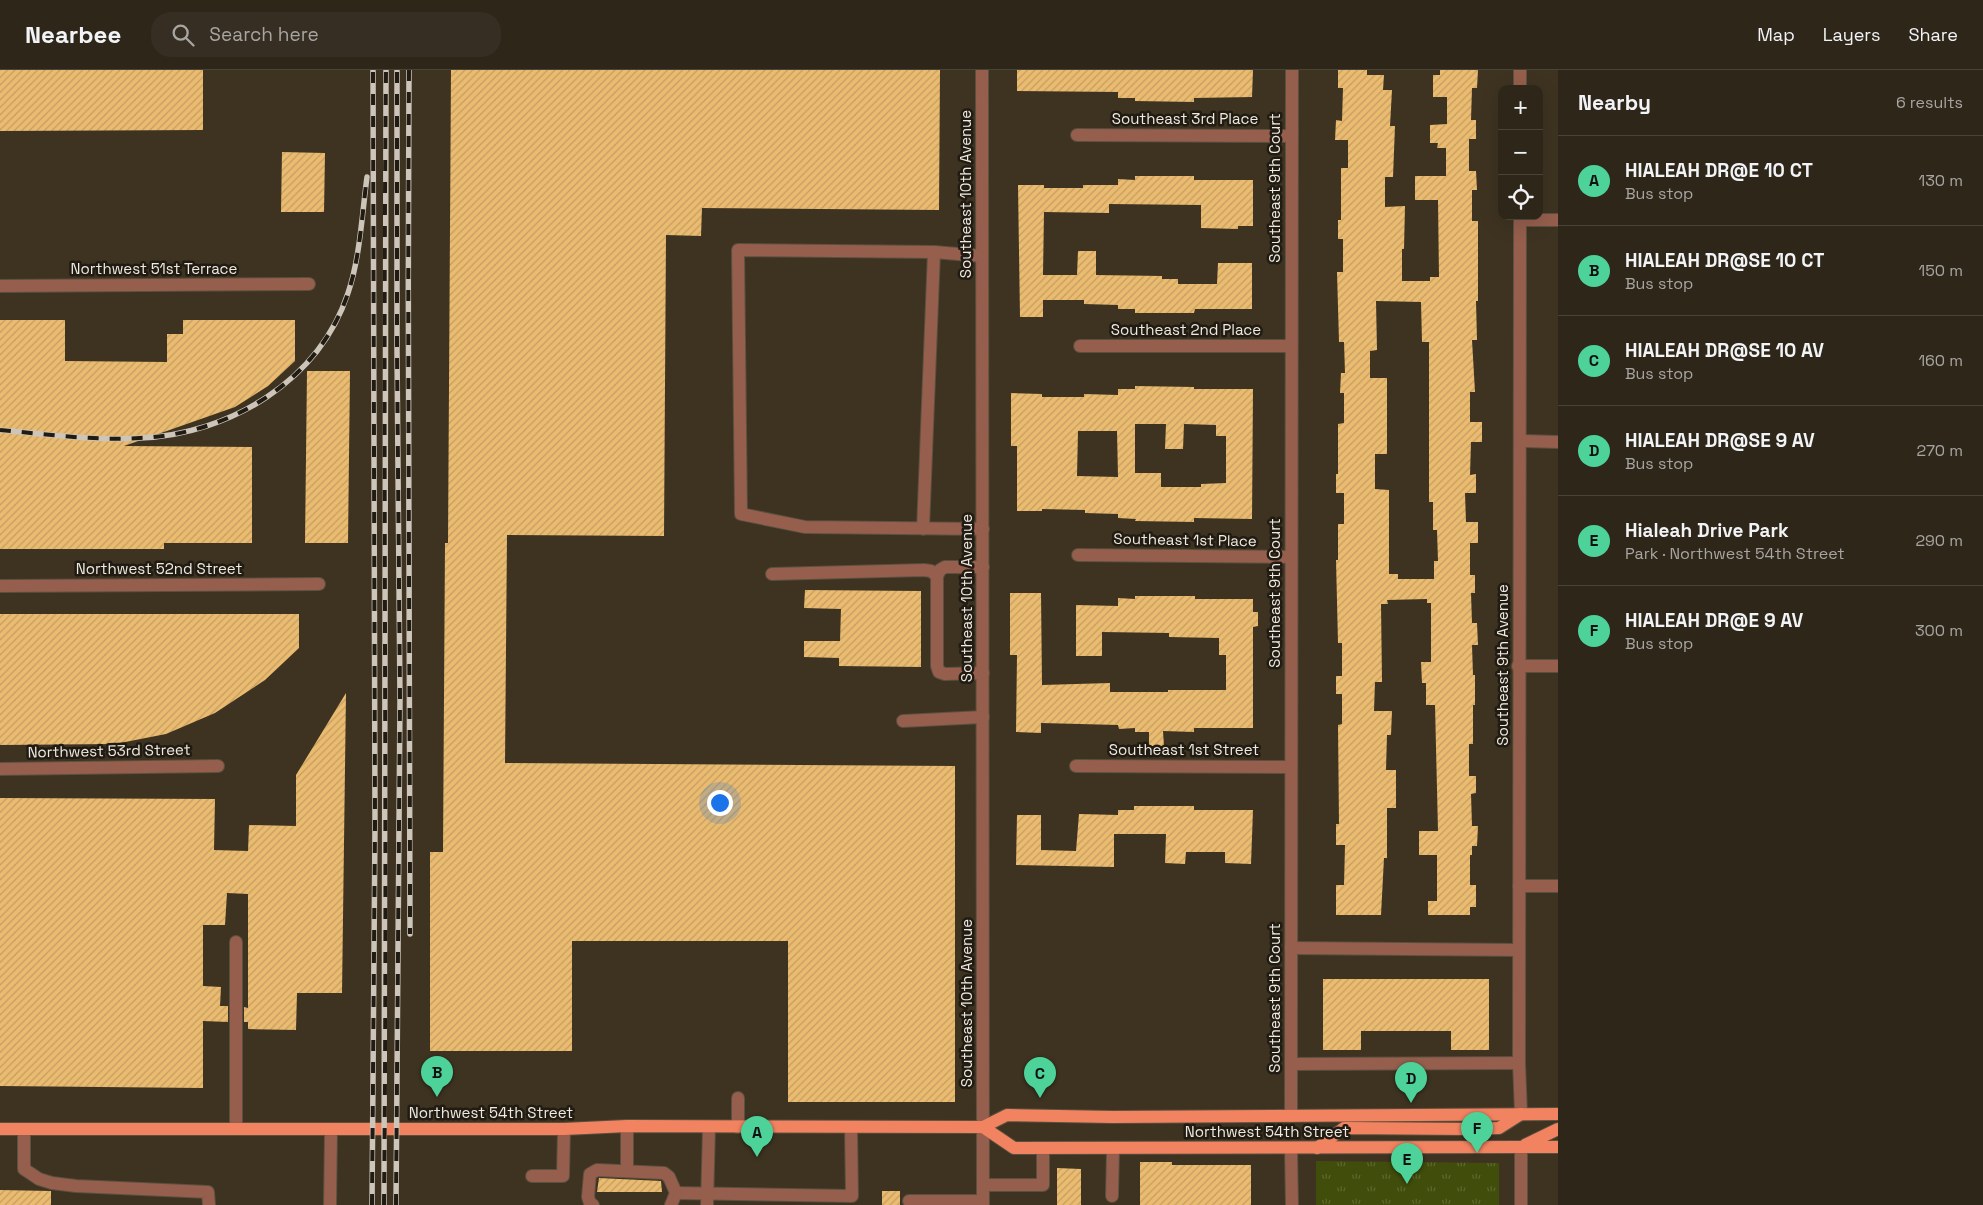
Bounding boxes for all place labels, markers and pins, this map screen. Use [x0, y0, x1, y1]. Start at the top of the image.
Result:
pin: B [421, 1056, 453, 1097]
pin: C [1024, 1057, 1056, 1098]
pin: D [1395, 1062, 1427, 1103]
pin: F [1461, 1112, 1493, 1153]
pin: A [741, 1116, 773, 1157]
pin: E [1391, 1143, 1423, 1184]

